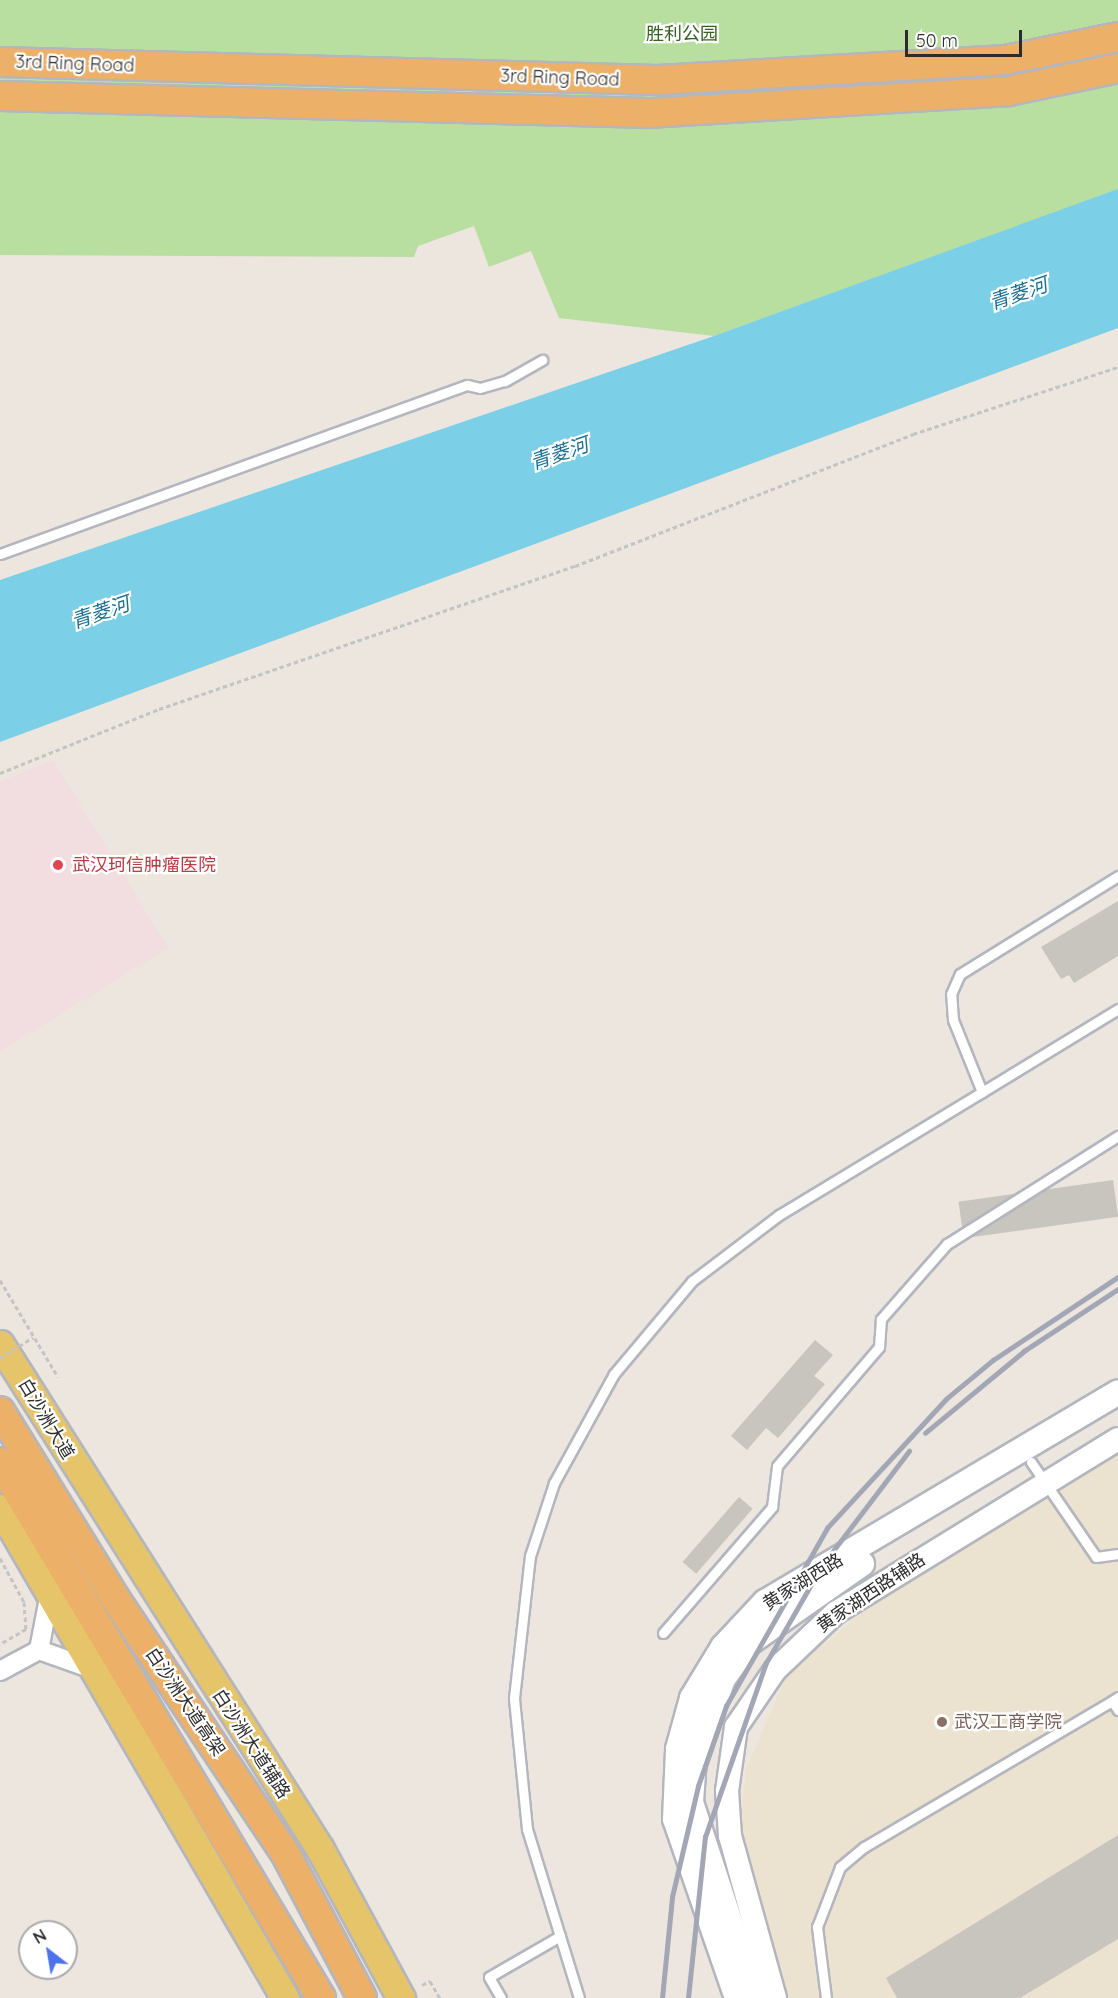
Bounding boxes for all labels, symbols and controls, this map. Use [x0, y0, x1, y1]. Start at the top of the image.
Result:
scale bar [908, 18, 1025, 56]
park label: 胜利公园 [646, 23, 718, 45]
text: 50 m [916, 29, 958, 52]
street label: 3rd Ring Road [15, 51, 135, 77]
street label: 3rd Ring Road [500, 65, 620, 91]
water label: 青菱河 [986, 272, 1050, 314]
water label: 青菱河 [527, 432, 591, 474]
water label: 青菱河 [68, 591, 132, 633]
place label: 武汉珂信肿瘤医院 [72, 854, 216, 876]
marker: 武汉珂信肿瘤医院 [49, 856, 67, 874]
street label: 白沙洲大道 [14, 1375, 78, 1463]
street label: 黄家湖西路 [759, 1549, 847, 1615]
street label: 黄家湖西路辅路 [813, 1549, 929, 1637]
street label: 白沙洲大道高架 [141, 1644, 229, 1760]
street label: 白沙洲大道辅路 [208, 1685, 294, 1803]
place label: 武汉工商学院 [954, 1711, 1062, 1733]
marker: 武汉工商学院 [935, 1715, 949, 1729]
north arrow [18, 1920, 78, 1980]
text: N [30, 1925, 50, 1948]

